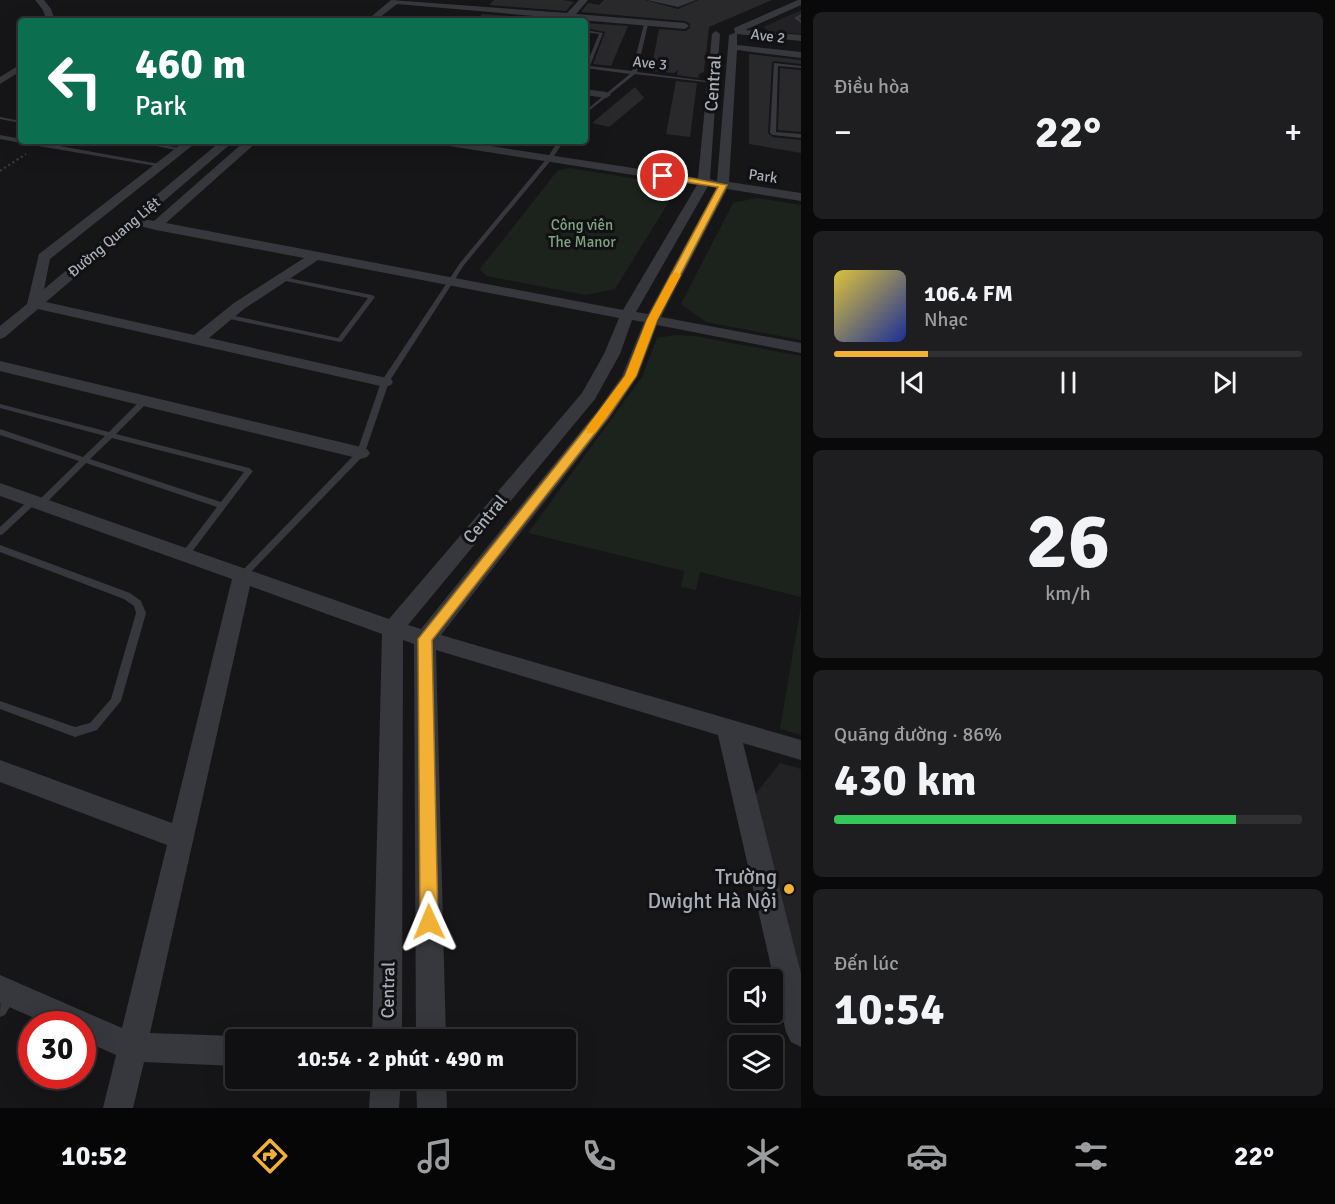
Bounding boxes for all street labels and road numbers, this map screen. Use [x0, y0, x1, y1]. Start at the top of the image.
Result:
street label: Ave 2 [750, 25, 786, 47]
street label: Ave 3 [632, 52, 668, 74]
street label: Central [700, 54, 726, 112]
street label: Park [747, 165, 779, 187]
street label: Đường Quang Liệt [64, 193, 164, 281]
street label: Central [458, 490, 512, 548]
street label: Central [377, 961, 399, 1019]

